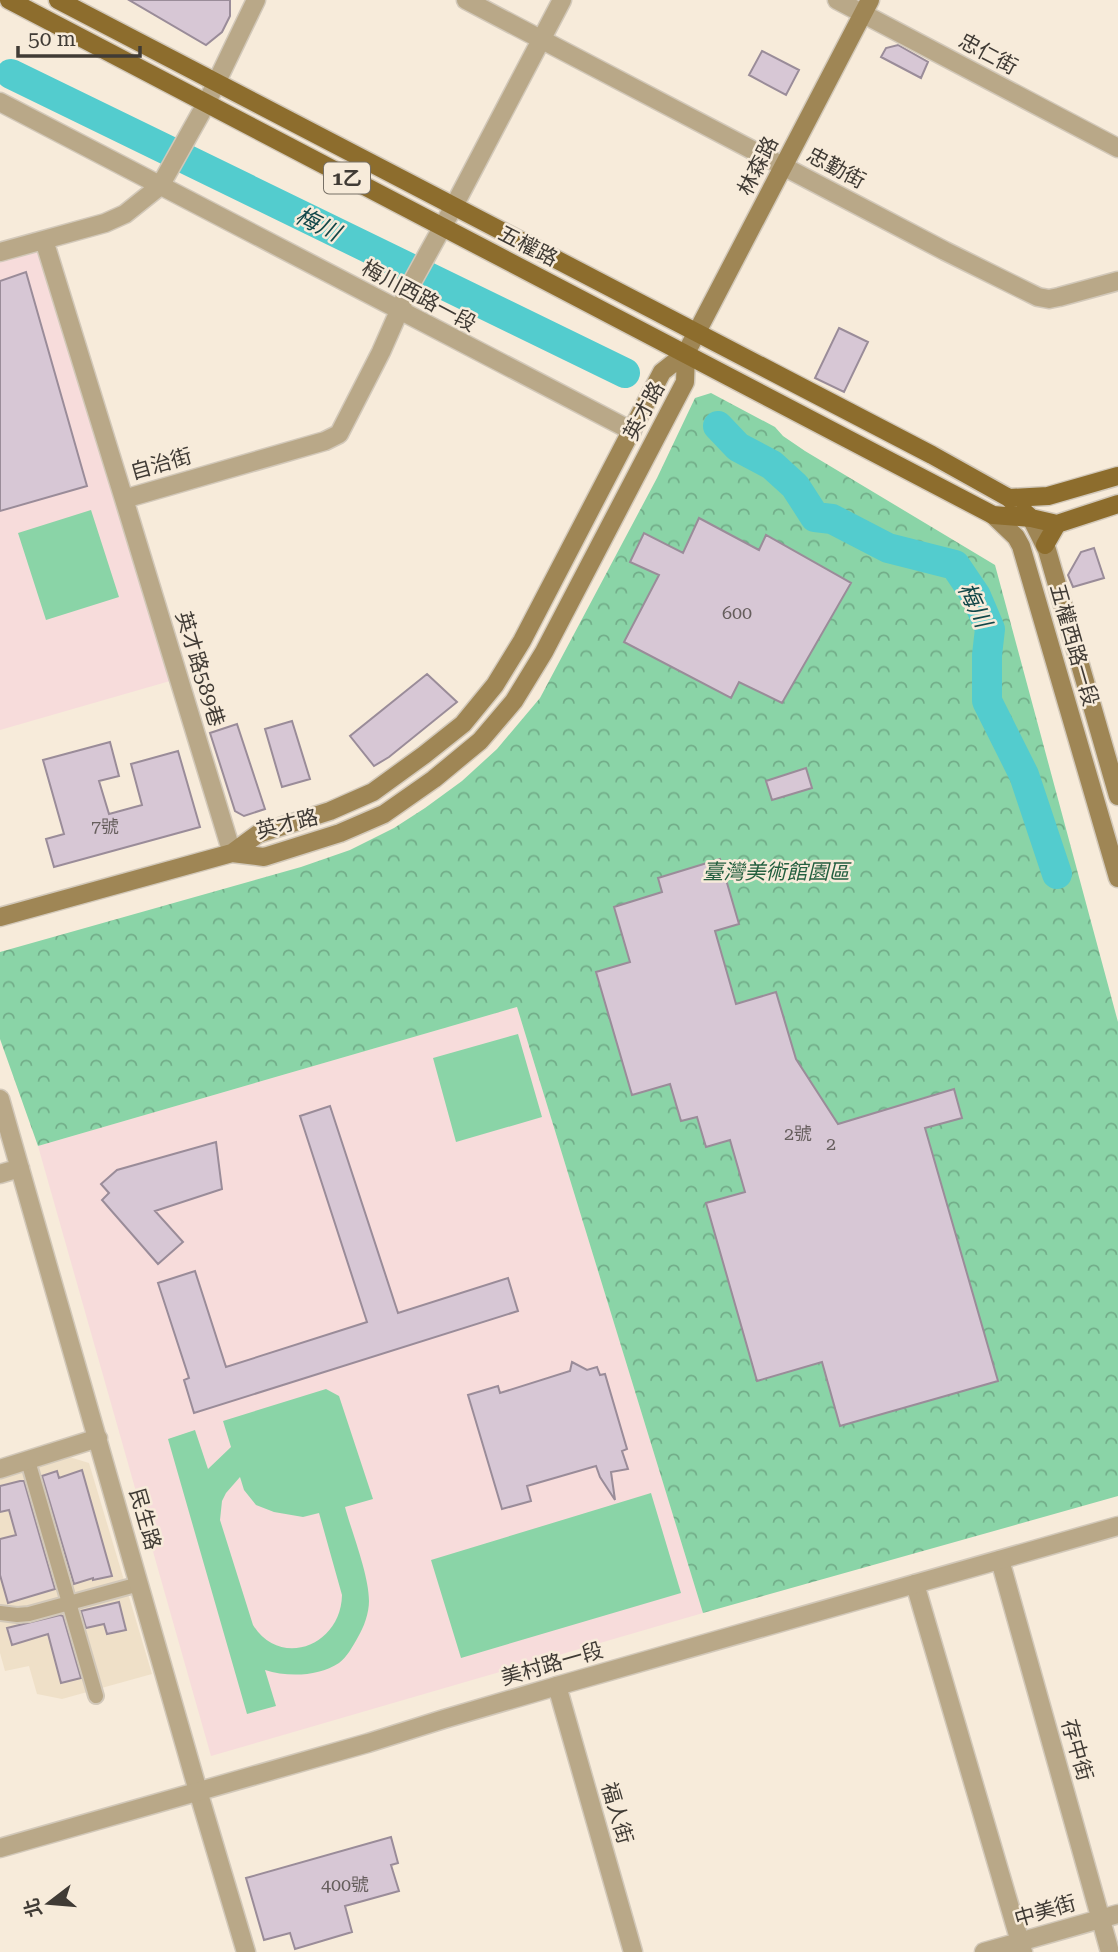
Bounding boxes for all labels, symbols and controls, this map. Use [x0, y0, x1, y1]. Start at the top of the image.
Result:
scale bar [18, 14, 140, 58]
text: 50 m [28, 27, 76, 51]
street label: 忠仁街 [955, 29, 1021, 79]
street label: 林森路 [733, 132, 783, 200]
street label: 忠勤街 [803, 143, 869, 193]
road number: 1乙 [324, 162, 370, 194]
water label: 梅川 [291, 202, 347, 248]
street label: 五權路 [494, 221, 562, 271]
street label: 梅川西路一段 [358, 256, 480, 336]
street label: 英才路 [619, 378, 669, 444]
street label: 自治街 [127, 444, 195, 484]
water label: 梅川 [952, 579, 998, 635]
street label: 五權西路一段 [1045, 581, 1103, 709]
house number: 600 [722, 602, 752, 623]
street label: 英才路589巷 [171, 608, 229, 730]
street label: 英才路 [254, 805, 320, 843]
house number: 7號 [91, 816, 119, 837]
park label: 臺灣美術館園區 [703, 860, 852, 884]
house number: 2號 [784, 1123, 812, 1144]
house number: 2 [826, 1133, 836, 1154]
street label: 民生路 [125, 1485, 165, 1553]
street label: 美村路一段 [498, 1638, 606, 1690]
street label: 存中街 [1057, 1716, 1097, 1784]
street label: 福人街 [597, 1779, 637, 1847]
north arrow [14, 1868, 84, 1938]
house number: 400號 [321, 1874, 369, 1895]
street label: 中美街 [1011, 1891, 1079, 1931]
text: 北 [19, 1895, 47, 1920]

